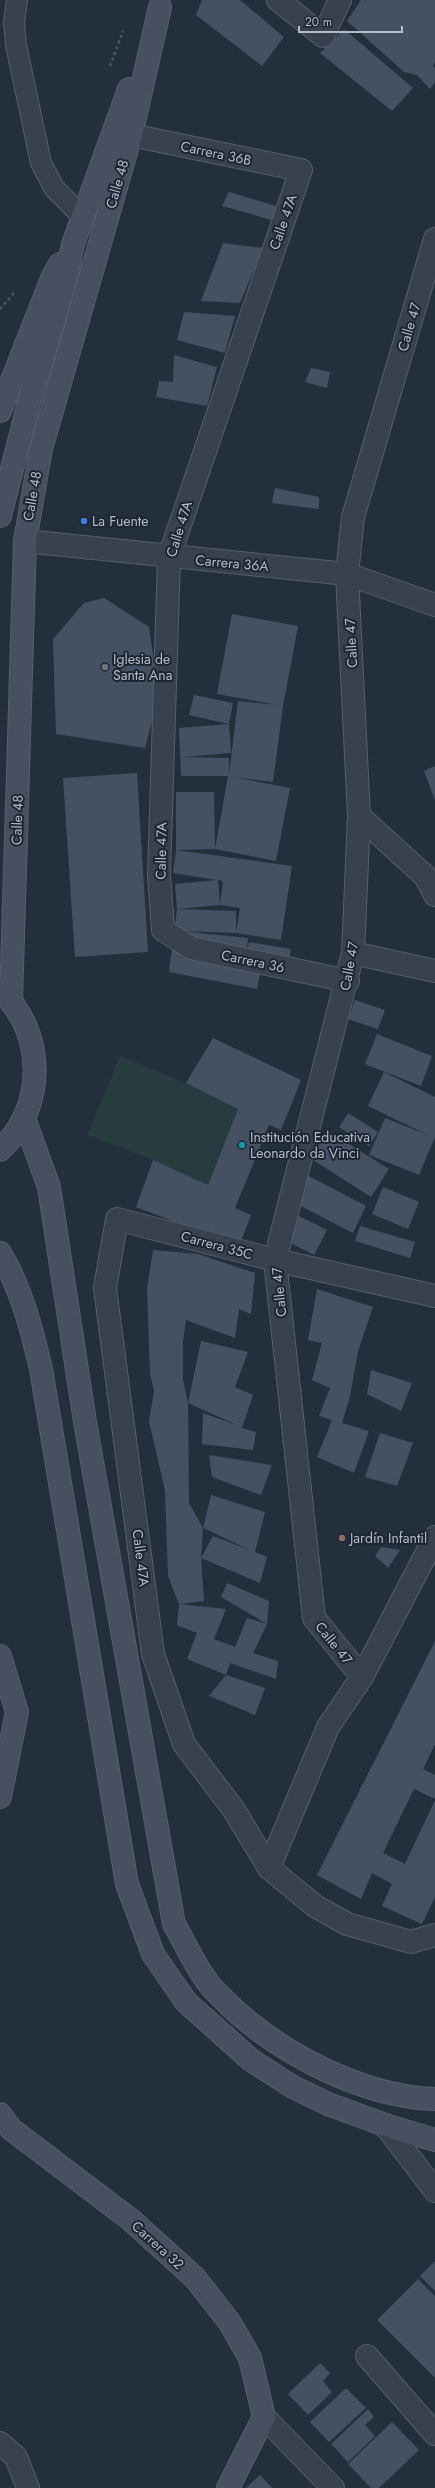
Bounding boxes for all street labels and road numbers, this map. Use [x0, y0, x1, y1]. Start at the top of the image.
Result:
street label: Carrera 36B [179, 136, 254, 170]
street label: Calle 48 [100, 157, 134, 211]
street label: Calle 47A [264, 191, 302, 252]
street label: Calle 47 [393, 300, 426, 354]
street label: Calle 48 [18, 470, 46, 522]
street label: Calle 47A [161, 498, 197, 559]
street label: Carrera 36A [194, 550, 270, 576]
street label: Calle 47 [340, 617, 362, 668]
street label: Calle 48 [6, 795, 28, 845]
street label: Calle 47A [150, 821, 172, 880]
street label: Calle 47 [335, 939, 363, 992]
street label: Carrera 36 [219, 945, 287, 977]
street label: Carrera 35C [179, 1226, 255, 1264]
street label: Calle 47 [266, 1266, 292, 1318]
street label: Calle 47A [128, 1528, 155, 1589]
street label: Calle 47 [311, 1617, 358, 1669]
street label: Carrera 32 [127, 2216, 189, 2274]

